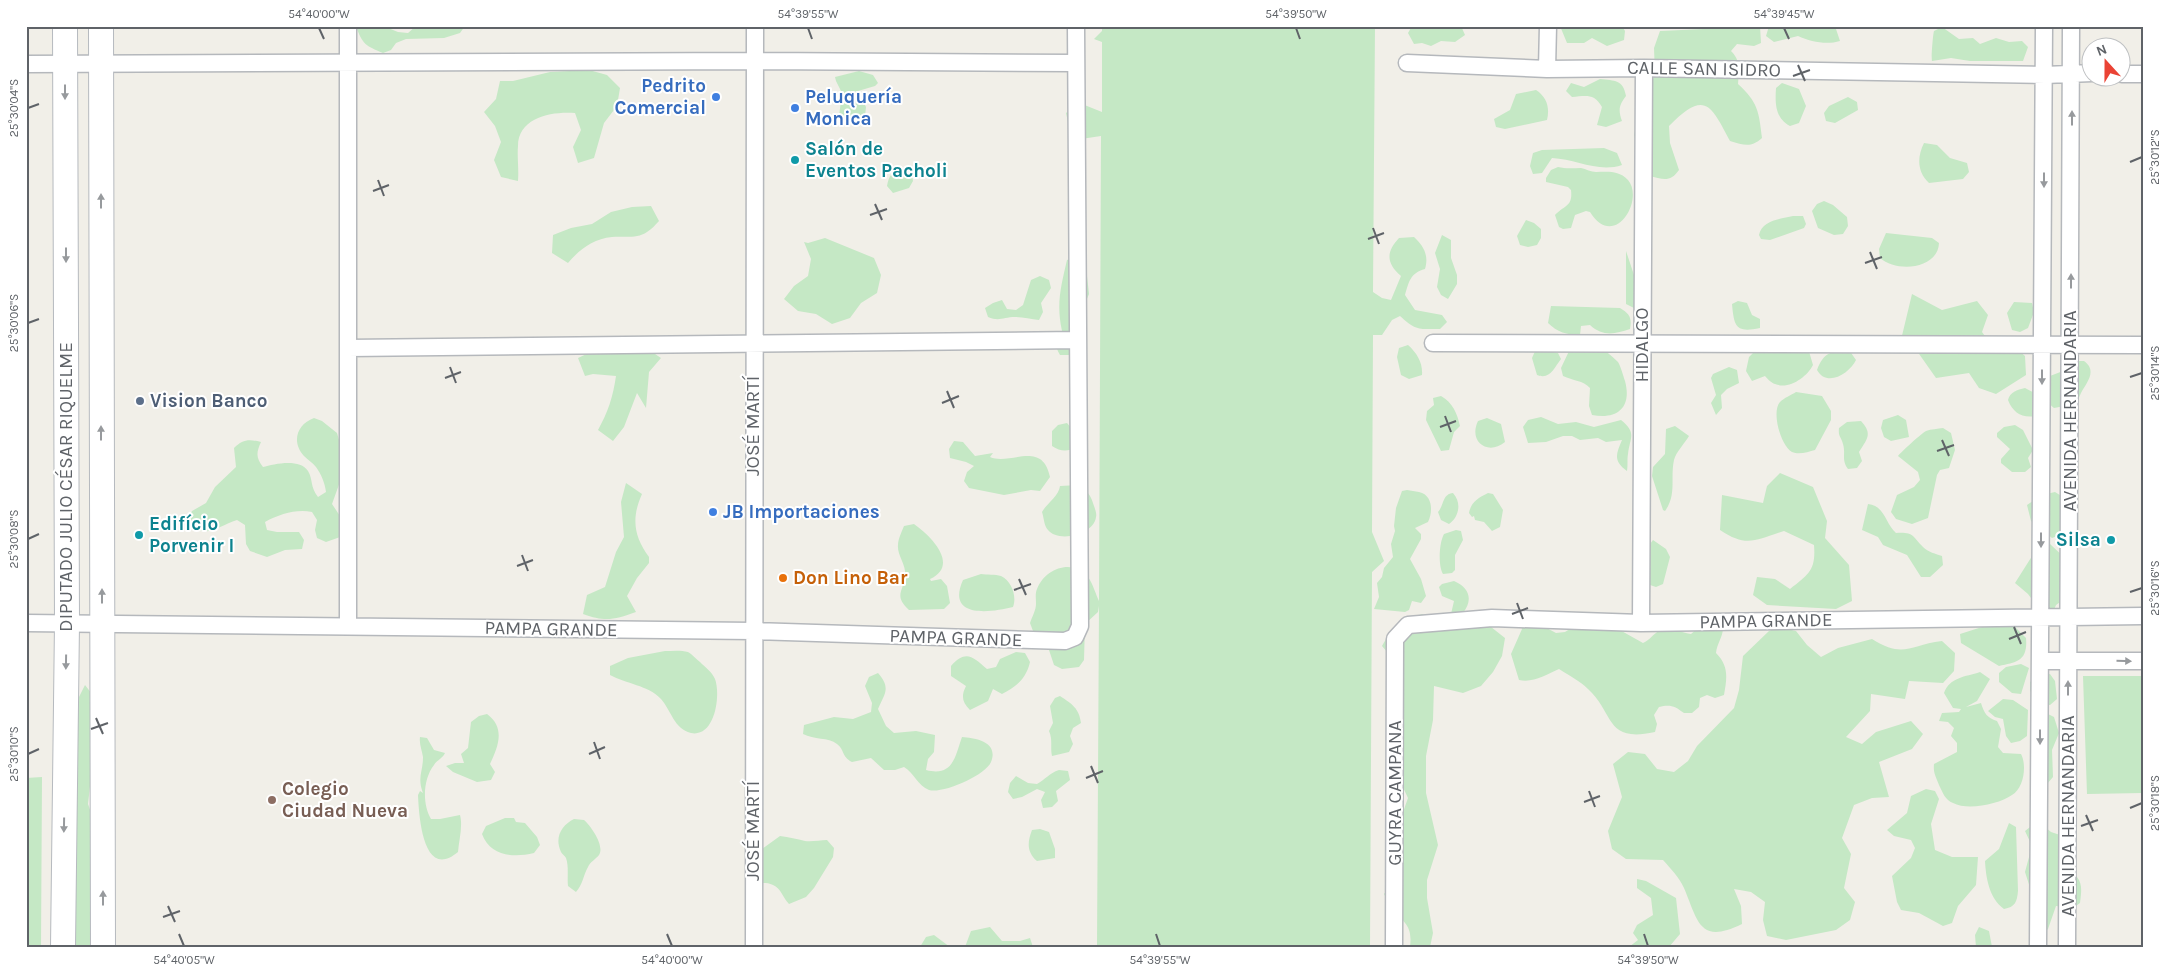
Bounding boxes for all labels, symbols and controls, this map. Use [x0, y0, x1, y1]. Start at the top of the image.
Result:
text: 54°40'00"W [288, 7, 350, 21]
text: 54°39'55"W [777, 7, 839, 21]
text: 54°39'50"W [1265, 7, 1327, 21]
text: 54°39'45"W [1753, 7, 1815, 21]
north arrow [2082, 38, 2132, 88]
text: N [2094, 41, 2109, 60]
street label: CALLE SAN ISIDRO [1627, 57, 1781, 81]
place label: Pedrito Comercial [614, 75, 706, 119]
text: 25°30'04"S [7, 79, 21, 137]
one-way arrow [61, 85, 69, 101]
place label: Peluquería Monica [805, 86, 902, 130]
marker: Pedrito Comercial [710, 91, 722, 103]
marker: Peluquería Monica [789, 102, 801, 114]
one-way arrow [2068, 110, 2076, 126]
text: 25°30'12"S [2148, 129, 2162, 185]
place label: Salón de Eventos Pacholi [805, 138, 948, 182]
marker: Salón de Eventos Pacholi [789, 154, 801, 166]
one-way arrow [2040, 172, 2048, 188]
one-way arrow [97, 192, 105, 208]
one-way arrow [62, 247, 70, 263]
one-way arrow [2067, 272, 2075, 288]
text: 25°30'06"S [7, 294, 21, 352]
street label: HIDALGO [1631, 308, 1653, 382]
street label: AVENIDA HERNANDARIA [2059, 310, 2081, 512]
street label: DIPUTADO JULIO CÉSAR RIQUELME [54, 342, 77, 632]
text: 25°30'14"S [2148, 345, 2162, 401]
one-way arrow [2038, 370, 2046, 386]
street label: JOSÉ MARTÍ [741, 375, 764, 476]
place label: Vision Banco [150, 390, 267, 412]
marker: Vision Banco [134, 395, 146, 407]
one-way arrow [97, 425, 105, 441]
place label: JB Importaciones [723, 501, 880, 523]
marker: JB Importaciones [707, 506, 719, 518]
text: 25°30'08"S [7, 509, 21, 569]
place label: Edifício Porvenir I [149, 513, 234, 557]
marker: Edifício Porvenir I [133, 529, 145, 541]
place label: Silsa [2056, 529, 2101, 551]
one-way arrow [2037, 532, 2045, 548]
marker: Silsa [2105, 534, 2117, 546]
text: 25°30'16"S [2148, 560, 2162, 616]
place label: Don Lino Bar [793, 567, 908, 589]
marker: Don Lino Bar [777, 572, 789, 584]
one-way arrow [98, 587, 106, 603]
street label: PAMPA GRANDE [1699, 609, 1833, 633]
street label: PAMPA GRANDE [484, 617, 618, 641]
street label: PAMPA GRANDE [889, 625, 1023, 651]
one-way arrow [62, 655, 70, 671]
one-way arrow [2117, 657, 2133, 665]
one-way arrow [2065, 680, 2073, 696]
street label: AVENIDA HERNANDARIA [2057, 715, 2079, 917]
street label: GUYRA CAMPANA [1384, 720, 1406, 866]
text: 25°30'10"S [7, 726, 21, 782]
one-way arrow [2036, 730, 2044, 746]
text: 25°30'18"S [2148, 775, 2162, 831]
place label: Colegio Ciudad Nueva [282, 778, 408, 822]
street label: JOSÉ MARTÍ [741, 780, 764, 881]
marker: Colegio Ciudad Nueva [266, 794, 278, 806]
one-way arrow [60, 817, 68, 833]
one-way arrow [99, 890, 107, 906]
text: 54°40'05"W [153, 953, 215, 967]
text: 54°40'00"W [641, 953, 703, 967]
text: 54°39'55"W [1129, 953, 1191, 967]
text: 54°39'50"W [1617, 953, 1679, 967]

